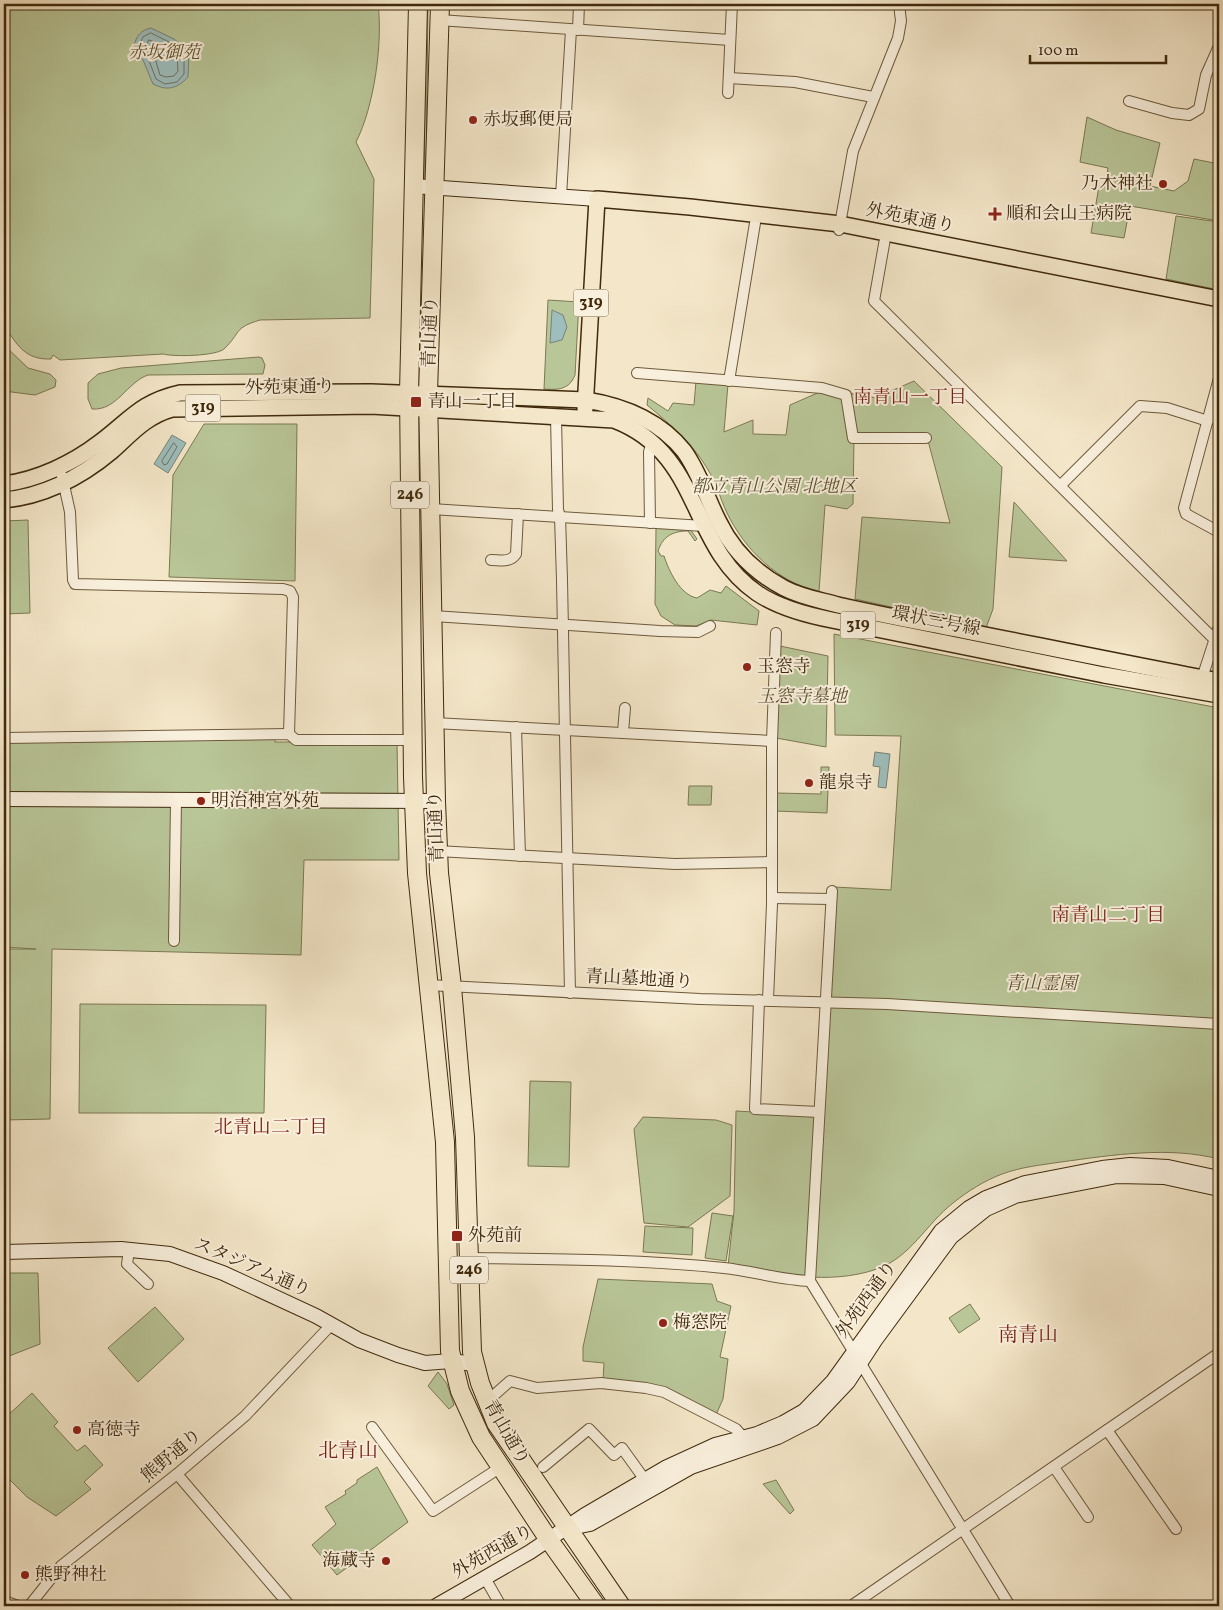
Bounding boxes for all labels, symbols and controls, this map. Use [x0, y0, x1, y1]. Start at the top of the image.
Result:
scale bar [1030, 32, 1167, 64]
park label: 赤坂御苑 [128, 41, 203, 66]
text: 100 m [1038, 41, 1078, 62]
place label: 赤坂郵便局 [483, 108, 573, 133]
marker: 赤坂郵便局 [467, 114, 479, 126]
place label: 乃木神社 [1081, 172, 1153, 197]
marker: 乃木神社 [1157, 178, 1169, 190]
street label: 外苑東通り [863, 198, 957, 240]
place label: 順和会山王病院 [1006, 202, 1132, 227]
marker: 順和会山王病院 [988, 207, 1002, 221]
road number: 319 [574, 290, 608, 316]
street label: 青山通り [417, 296, 445, 368]
street label: 外苑東通り [245, 375, 335, 401]
district label: 南青山一丁目 [853, 385, 967, 411]
place label: 青山一丁目 [427, 390, 517, 415]
road number: 319 [186, 394, 220, 422]
marker: 青山一丁目 [409, 395, 423, 409]
park label: 都立青山公園 北地区 [691, 475, 859, 500]
road number: 246 [391, 482, 429, 508]
street label: 環状三号線 [889, 601, 983, 643]
road number: 319 [840, 612, 876, 638]
place label: 玉窓寺 [757, 655, 811, 680]
marker: 玉窓寺 [741, 661, 753, 673]
park label: 玉窓寺墓地 [757, 685, 849, 710]
place label: 龍泉寺 [819, 771, 873, 796]
marker: 龍泉寺 [803, 777, 815, 789]
place label: 明治神宮外苑 [211, 789, 319, 814]
street label: 青山通り [423, 791, 451, 863]
marker: 明治神宮外苑 [195, 795, 207, 807]
district label: 南青山二丁目 [1051, 903, 1165, 929]
street label: 青山墓地通り [584, 965, 694, 995]
park label: 青山霊園 [1005, 972, 1080, 997]
district label: 北青山二丁目 [214, 1115, 328, 1141]
place label: 外苑前 [468, 1224, 522, 1249]
marker: 外苑前 [450, 1229, 464, 1243]
street label: スタジアム通り [190, 1232, 314, 1304]
road number: 246 [450, 1256, 488, 1284]
street label: 外苑西通り [830, 1256, 904, 1344]
place label: 梅窓院 [673, 1311, 727, 1336]
marker: 梅窓院 [657, 1317, 669, 1329]
district label: 南青山 [998, 1322, 1058, 1350]
street label: 青山通り [477, 1396, 535, 1470]
place label: 高徳寺 [87, 1418, 141, 1443]
street label: 熊野通り [136, 1423, 208, 1489]
marker: 高徳寺 [71, 1424, 83, 1436]
district label: 北青山 [318, 1438, 378, 1466]
street label: 外苑西通り [448, 1519, 538, 1585]
place label: 海蔵寺 [322, 1549, 376, 1574]
marker: 海蔵寺 [380, 1555, 392, 1567]
place label: 熊野神社 [35, 1563, 107, 1588]
marker: 熊野神社 [19, 1569, 31, 1581]

